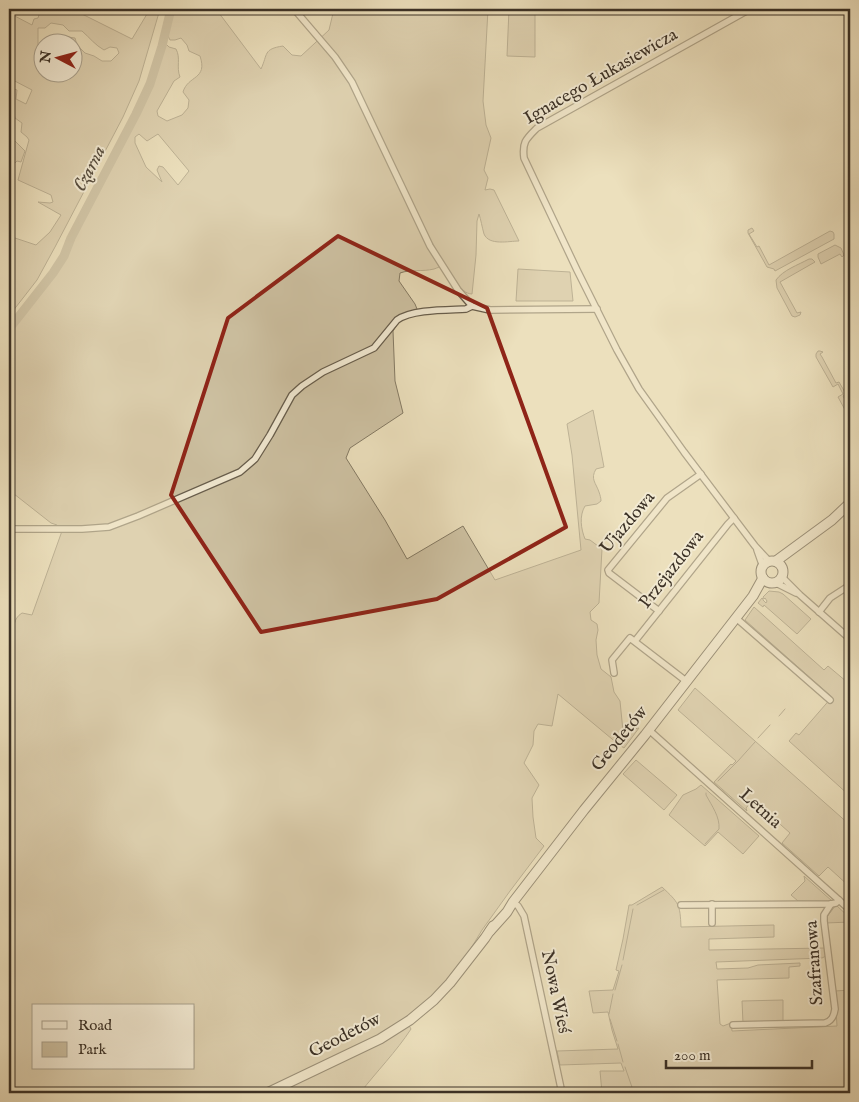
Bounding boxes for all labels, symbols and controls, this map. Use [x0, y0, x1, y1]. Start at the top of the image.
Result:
street label: Ignacego Łukasiewicza [520, 24, 682, 130]
north arrow [32, 32, 82, 82]
text: N [36, 50, 56, 65]
water label: Czarna [68, 142, 112, 196]
street label: Ujazdowa [595, 487, 661, 559]
street label: Przejazdowa [634, 526, 710, 614]
street label: Geodetów [587, 701, 654, 776]
street label: Letnia [734, 784, 786, 834]
street label: Szafranowa [801, 920, 829, 1006]
street label: Nowa Wieś [535, 948, 575, 1036]
legend [32, 1004, 195, 1070]
street label: Geodetów [305, 1008, 386, 1064]
text: Road [78, 1016, 113, 1035]
scale bar [666, 1037, 813, 1069]
text: Park [78, 1040, 108, 1059]
text: 200 m [674, 1046, 711, 1065]

